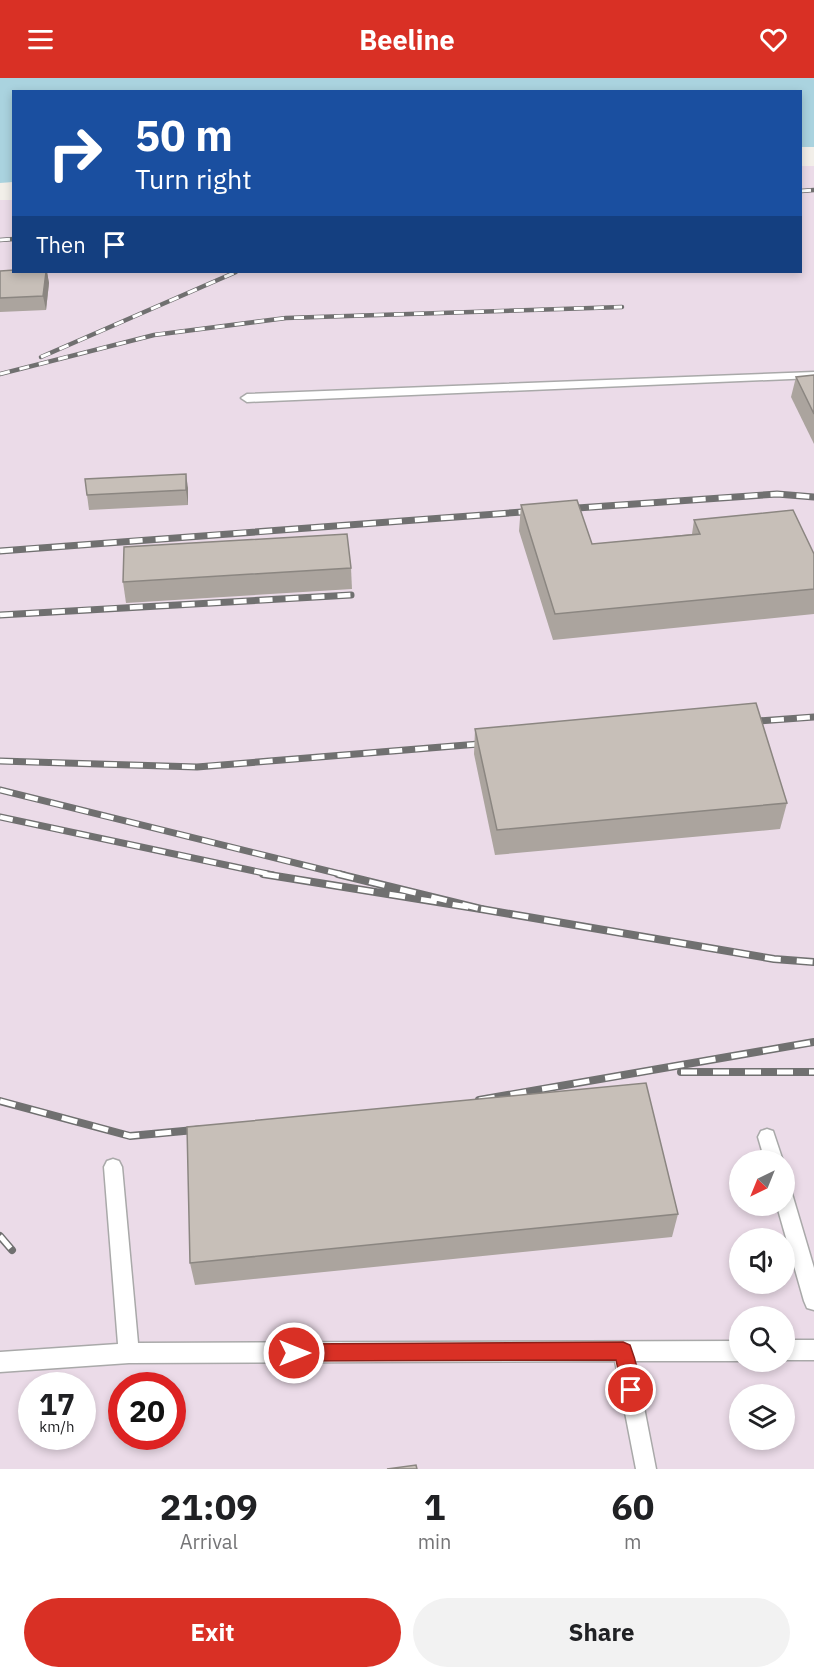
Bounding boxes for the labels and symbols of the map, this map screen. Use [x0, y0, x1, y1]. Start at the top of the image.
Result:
north arrow [729, 1150, 795, 1216]
position arrow [262, 1321, 326, 1385]
pin [605, 1364, 656, 1415]
speed limit sign: 20 [108, 1372, 186, 1450]

